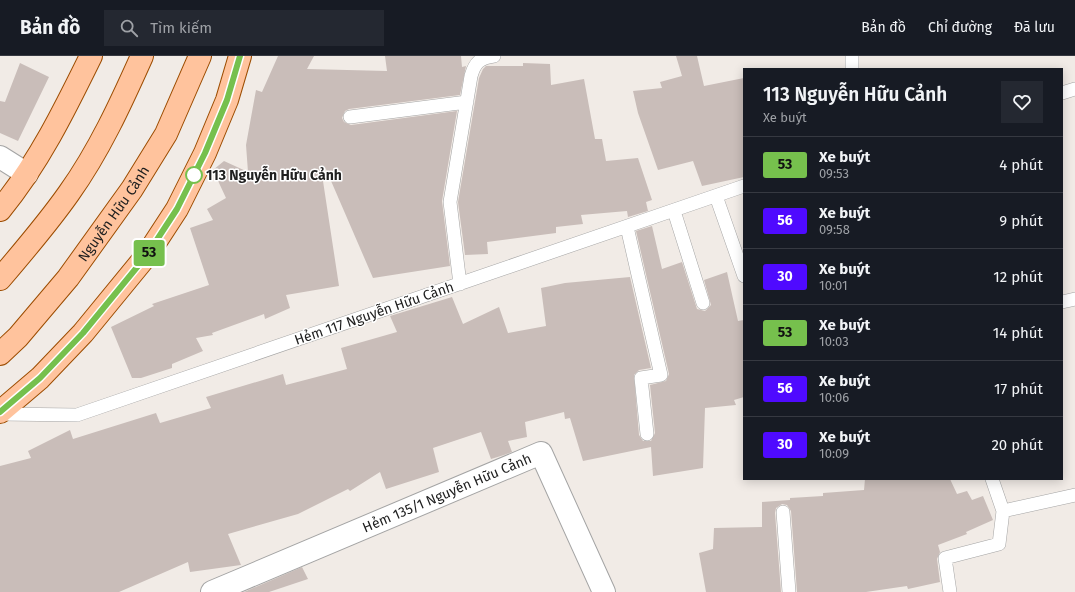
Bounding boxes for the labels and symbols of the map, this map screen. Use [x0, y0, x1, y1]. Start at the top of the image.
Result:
street label: Nguyễn Hữu Cảnh [75, 163, 153, 265]
marker: 113 Nguyễn Hữu Cảnh [185, 166, 203, 184]
place label: 113 Nguyễn Hữu Cảnh [206, 166, 342, 184]
line badge: 53 [131, 240, 167, 266]
street label: Hẻm 117 Nguyễn Hữu Cảnh [292, 278, 456, 349]
street label: Hẻm 135/1 Nguyễn Hữu Cảnh [360, 450, 534, 536]

